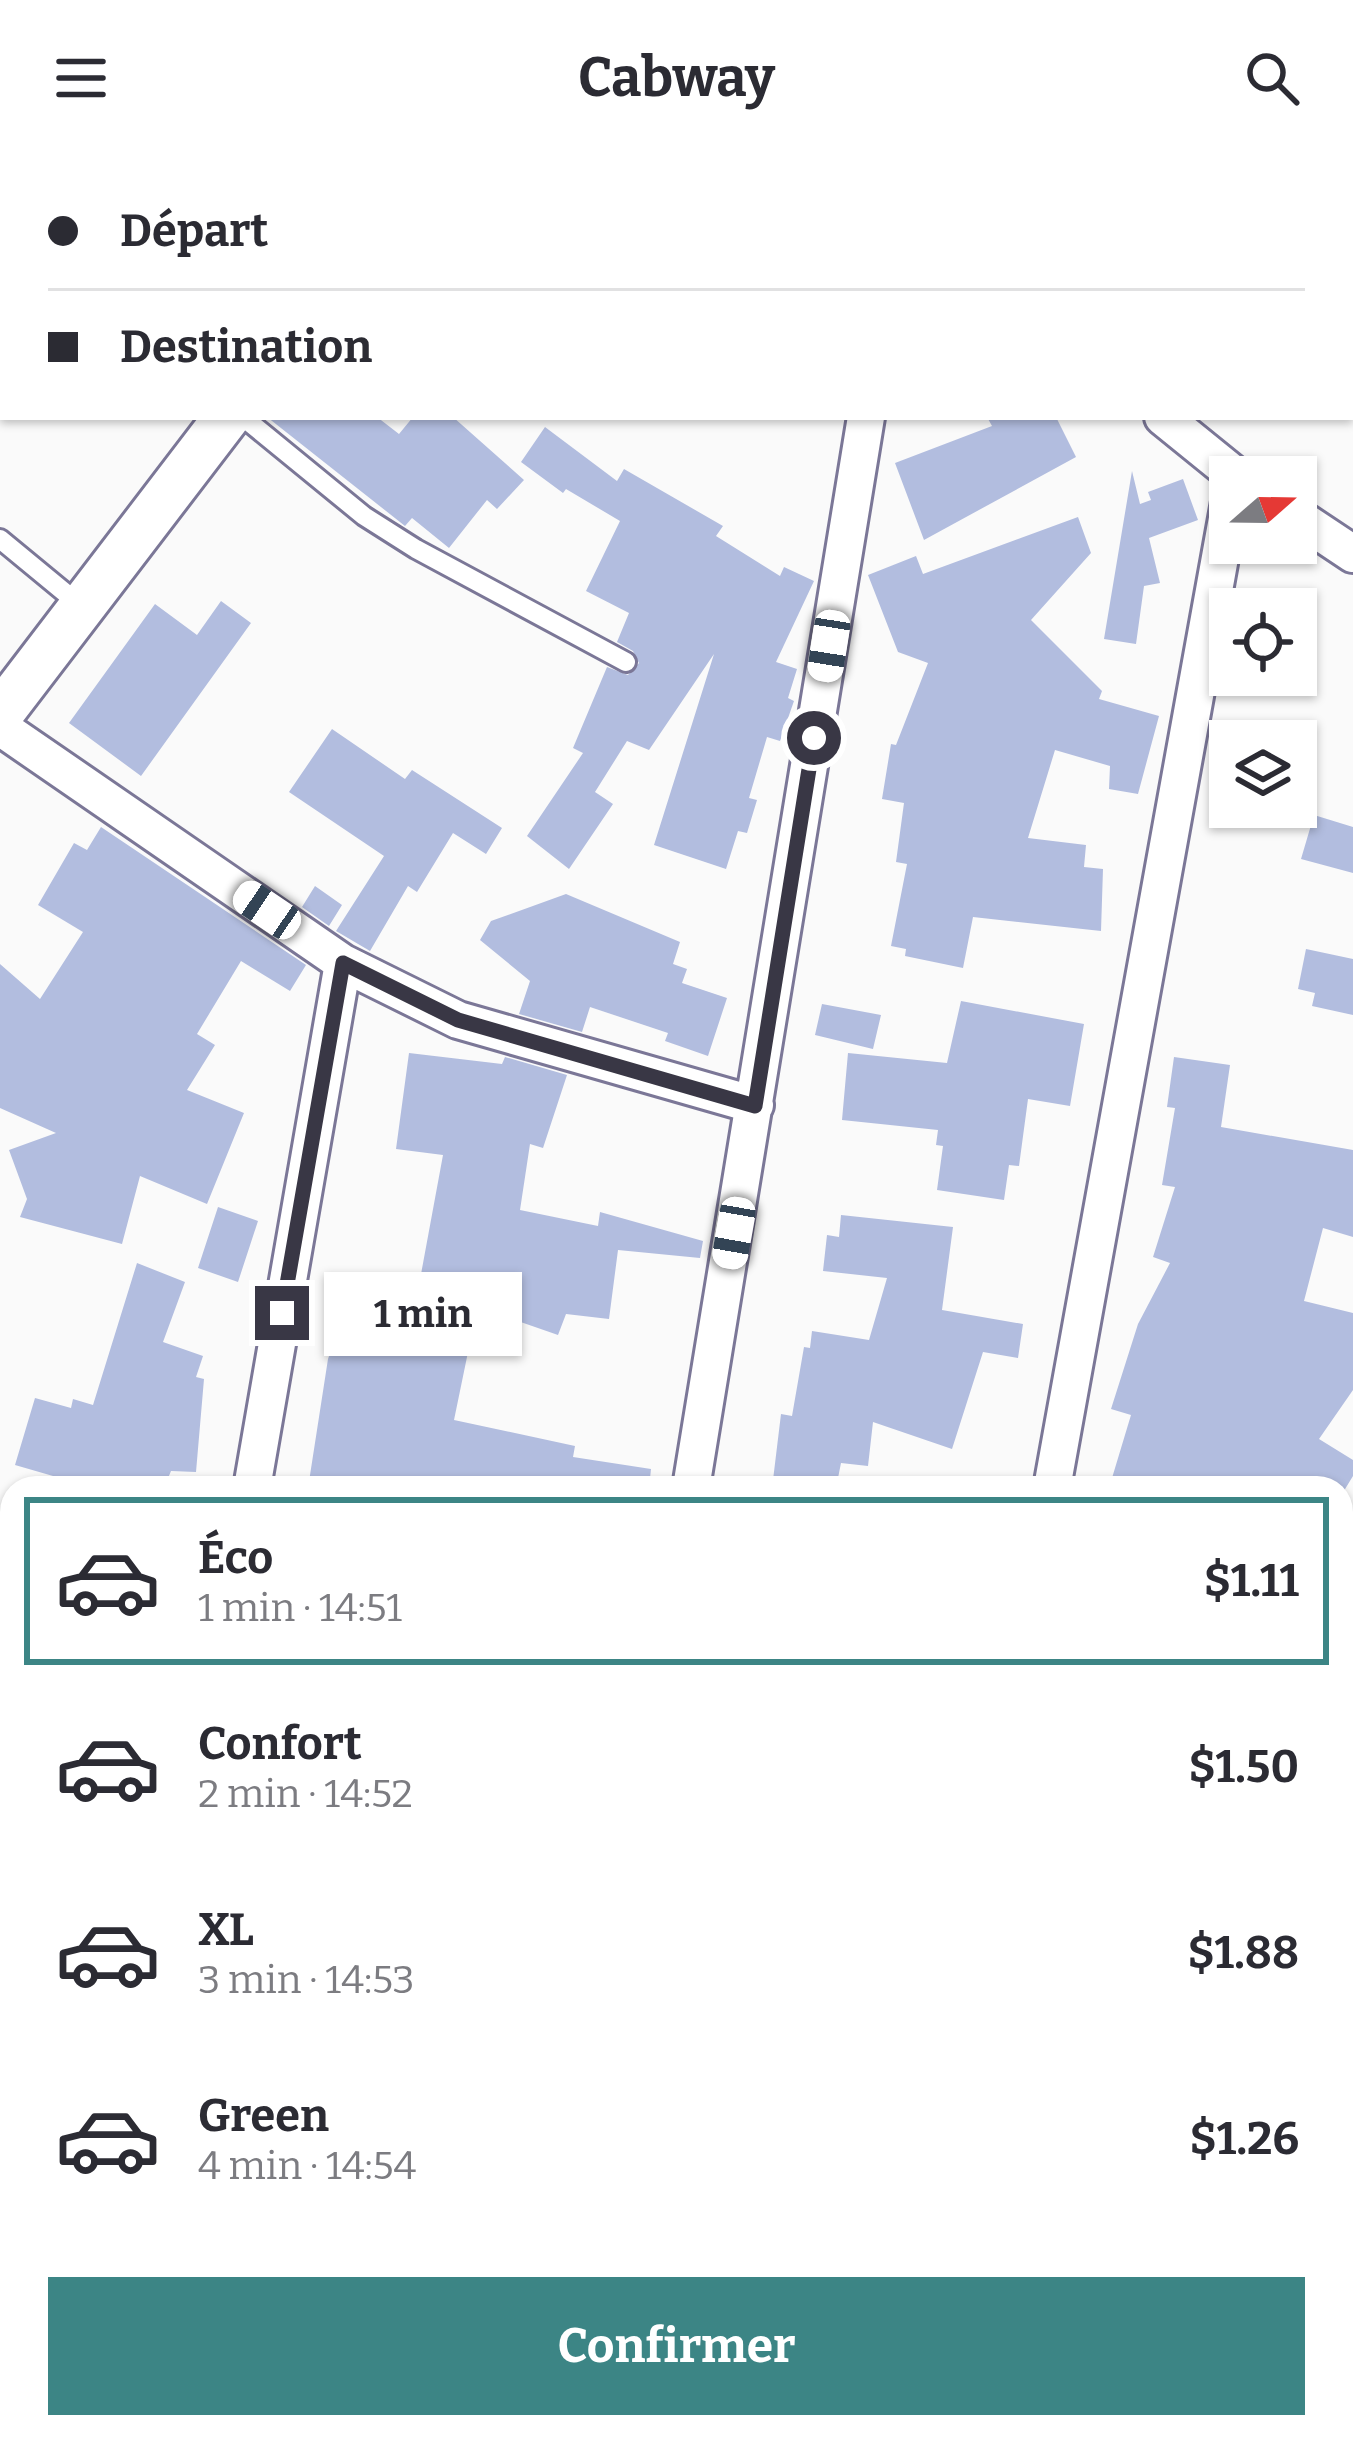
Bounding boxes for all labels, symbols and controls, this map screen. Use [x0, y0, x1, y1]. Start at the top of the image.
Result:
icon: menu [48, 45, 114, 111]
icon: search [1239, 45, 1305, 111]
text: Cabway [578, 46, 775, 110]
text: Départ [120, 204, 268, 258]
text: Destination [120, 320, 372, 374]
north arrow [1209, 456, 1317, 564]
map controls [1209, 456, 1317, 828]
button: locate [1209, 588, 1317, 696]
car [806, 608, 852, 684]
route start [787, 711, 841, 765]
button: layers [1209, 720, 1317, 828]
car [227, 875, 307, 945]
car [710, 1194, 758, 1272]
callout: 1 min [324, 1271, 522, 1355]
route end [255, 1286, 309, 1340]
text: 1 min [374, 1291, 472, 1337]
icon: car [54, 1527, 162, 1635]
text: Éco [198, 1531, 273, 1585]
text: $1.11 [1204, 1554, 1299, 1608]
text: 1 min · 14:51 [198, 1585, 402, 1631]
icon: car [54, 1713, 162, 1821]
text: Confort [198, 1717, 362, 1771]
text: $1.50 [1188, 1740, 1299, 1794]
text: 2 min · 14:52 [198, 1771, 413, 1817]
icon: car [54, 1899, 162, 2007]
text: XL [198, 1903, 254, 1957]
text: $1.88 [1188, 1926, 1299, 1980]
text: 3 min · 14:53 [198, 1957, 414, 2003]
icon: car [54, 2085, 162, 2193]
text: Green [198, 2089, 329, 2143]
text: $1.26 [1190, 2112, 1299, 2166]
text: 4 min · 14:54 [198, 2143, 416, 2189]
button: Confirmer [48, 2277, 1305, 2415]

